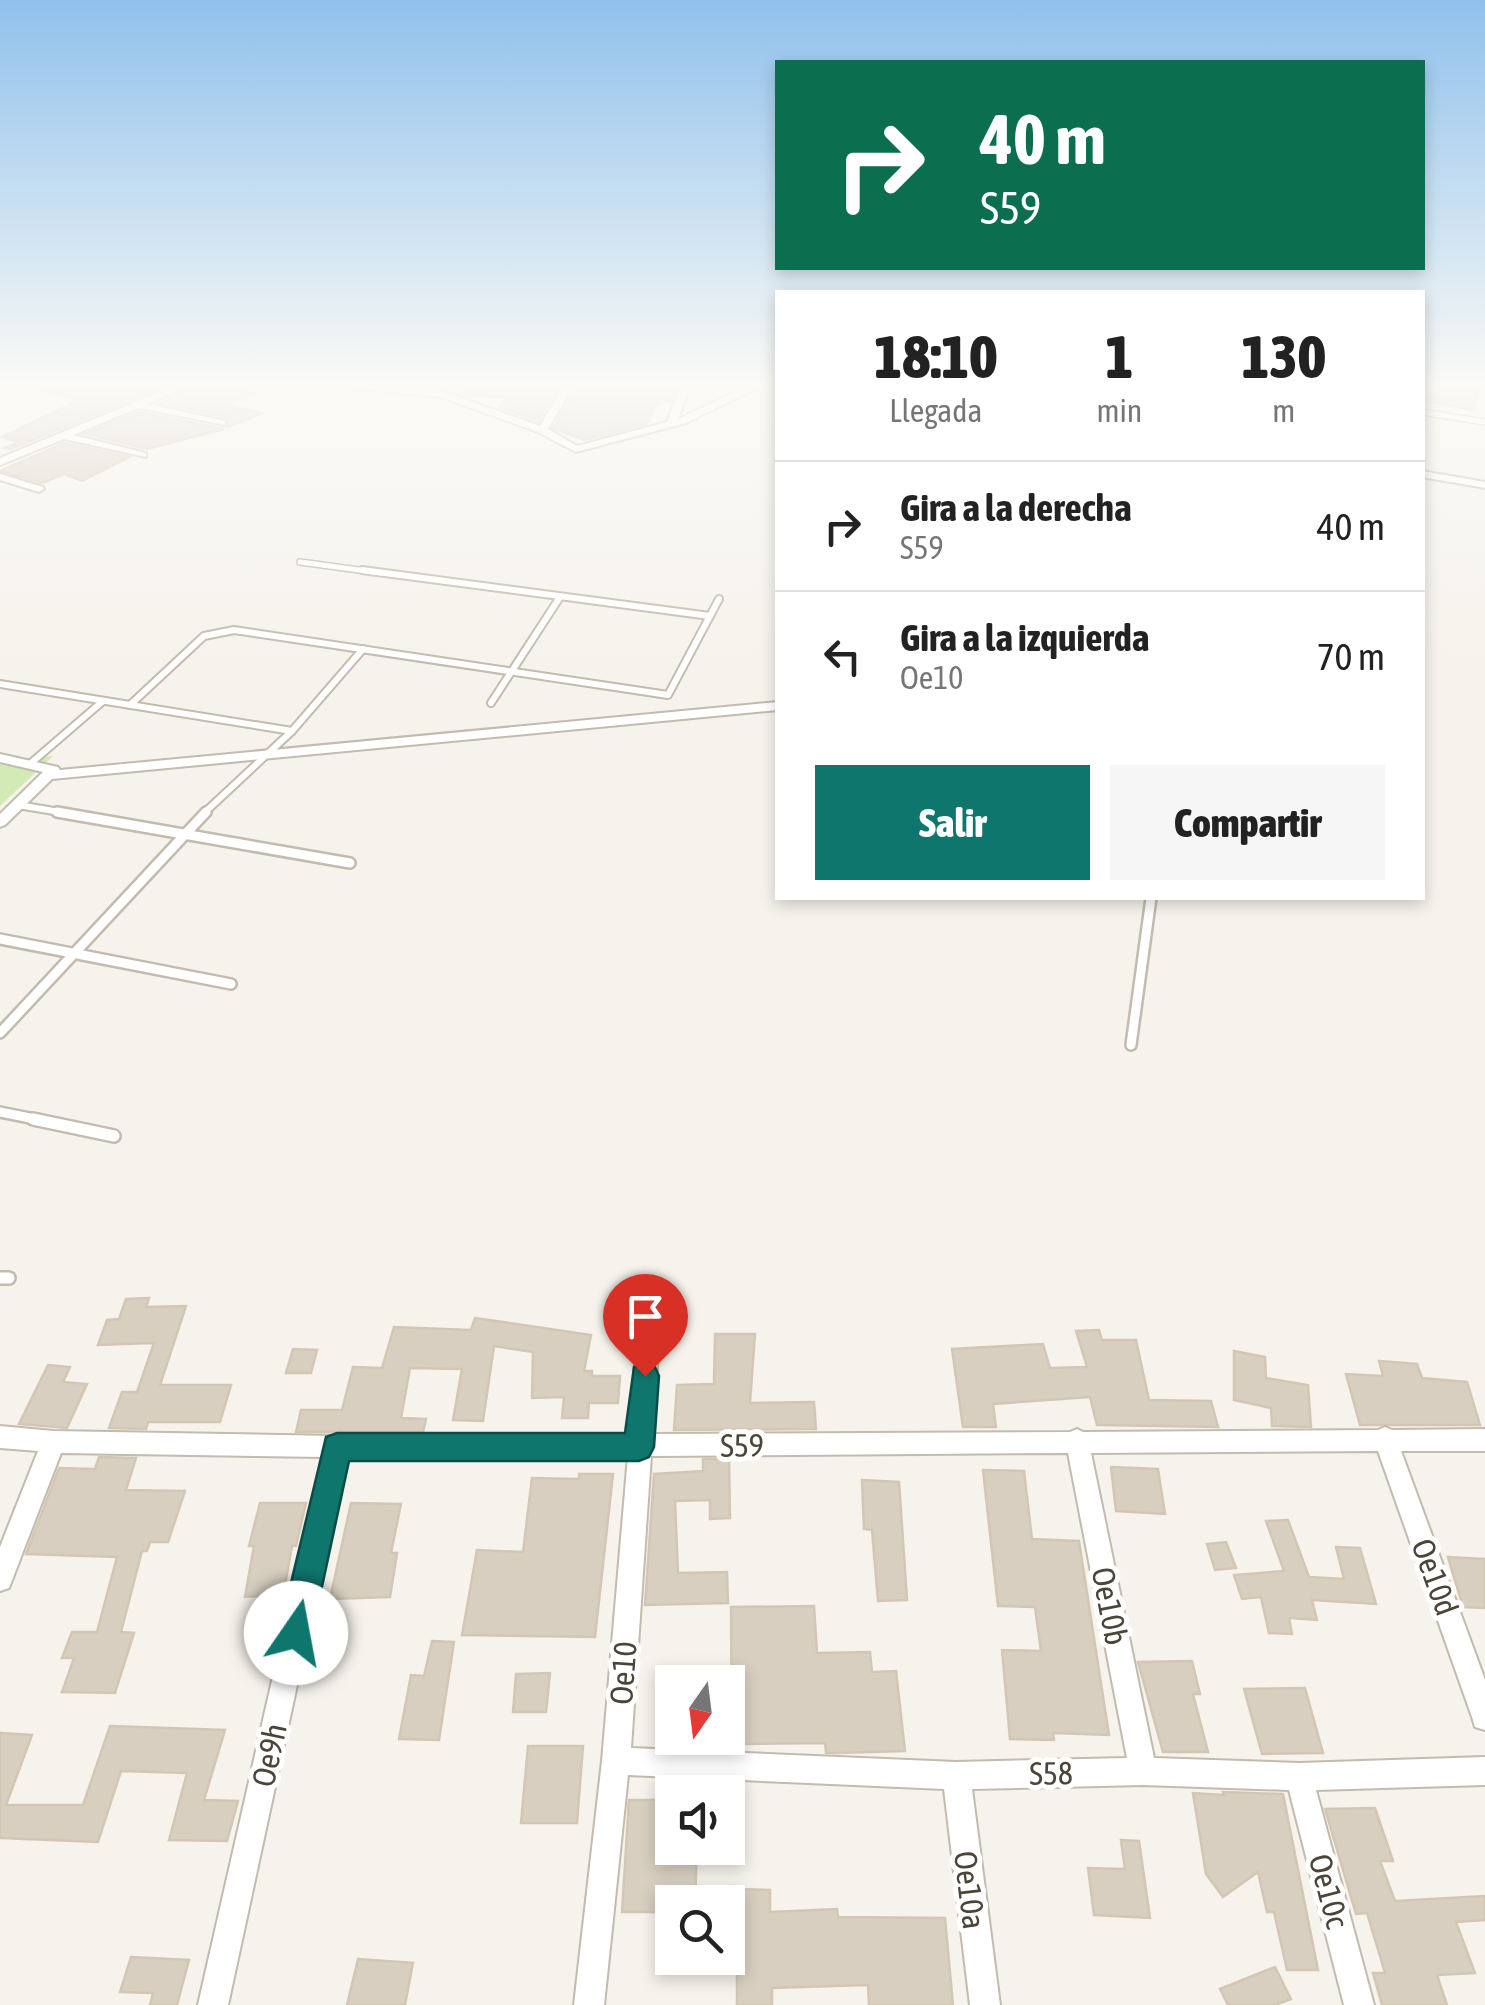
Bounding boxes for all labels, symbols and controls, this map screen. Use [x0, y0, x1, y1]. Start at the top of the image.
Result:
text: 40 m [980, 99, 1106, 179]
icon: right [815, 100, 945, 230]
text: S59 [980, 182, 1041, 234]
text: 18:10 [874, 322, 997, 391]
text: 1 [1105, 322, 1134, 391]
text: 130 [1241, 322, 1326, 391]
text: Llegada [889, 392, 982, 429]
text: min [1096, 392, 1142, 429]
text: m [1272, 392, 1295, 429]
text: Gira a la derecha [900, 486, 1132, 529]
icon: right [815, 499, 870, 554]
text: 40 m [1317, 505, 1385, 548]
text: S59 [900, 529, 944, 566]
text: Gira a la izquierda [900, 616, 1149, 659]
icon: left [815, 629, 870, 684]
text: 70 m [1317, 635, 1385, 678]
text: Oe10 [900, 659, 963, 696]
button: Salir [815, 765, 1090, 880]
button: Compartir [1110, 765, 1385, 880]
pin [603, 1274, 688, 1377]
icon: arrive [618, 1289, 673, 1344]
street label: S59 [720, 1426, 764, 1464]
street label: Oe10d [1404, 1534, 1466, 1620]
street label: Oe10b [1084, 1564, 1136, 1648]
position arrow [244, 1581, 348, 1685]
street label: Oe10 [602, 1640, 644, 1706]
north arrow [655, 1665, 745, 1755]
map controls [655, 1665, 745, 1975]
street label: Oe9h [244, 1720, 294, 1790]
street label: S58 [1029, 1754, 1073, 1792]
button: sound [655, 1775, 745, 1865]
street label: Oe10a [947, 1849, 993, 1931]
street label: Oe10c [1301, 1850, 1357, 1932]
button: search [655, 1885, 745, 1975]

